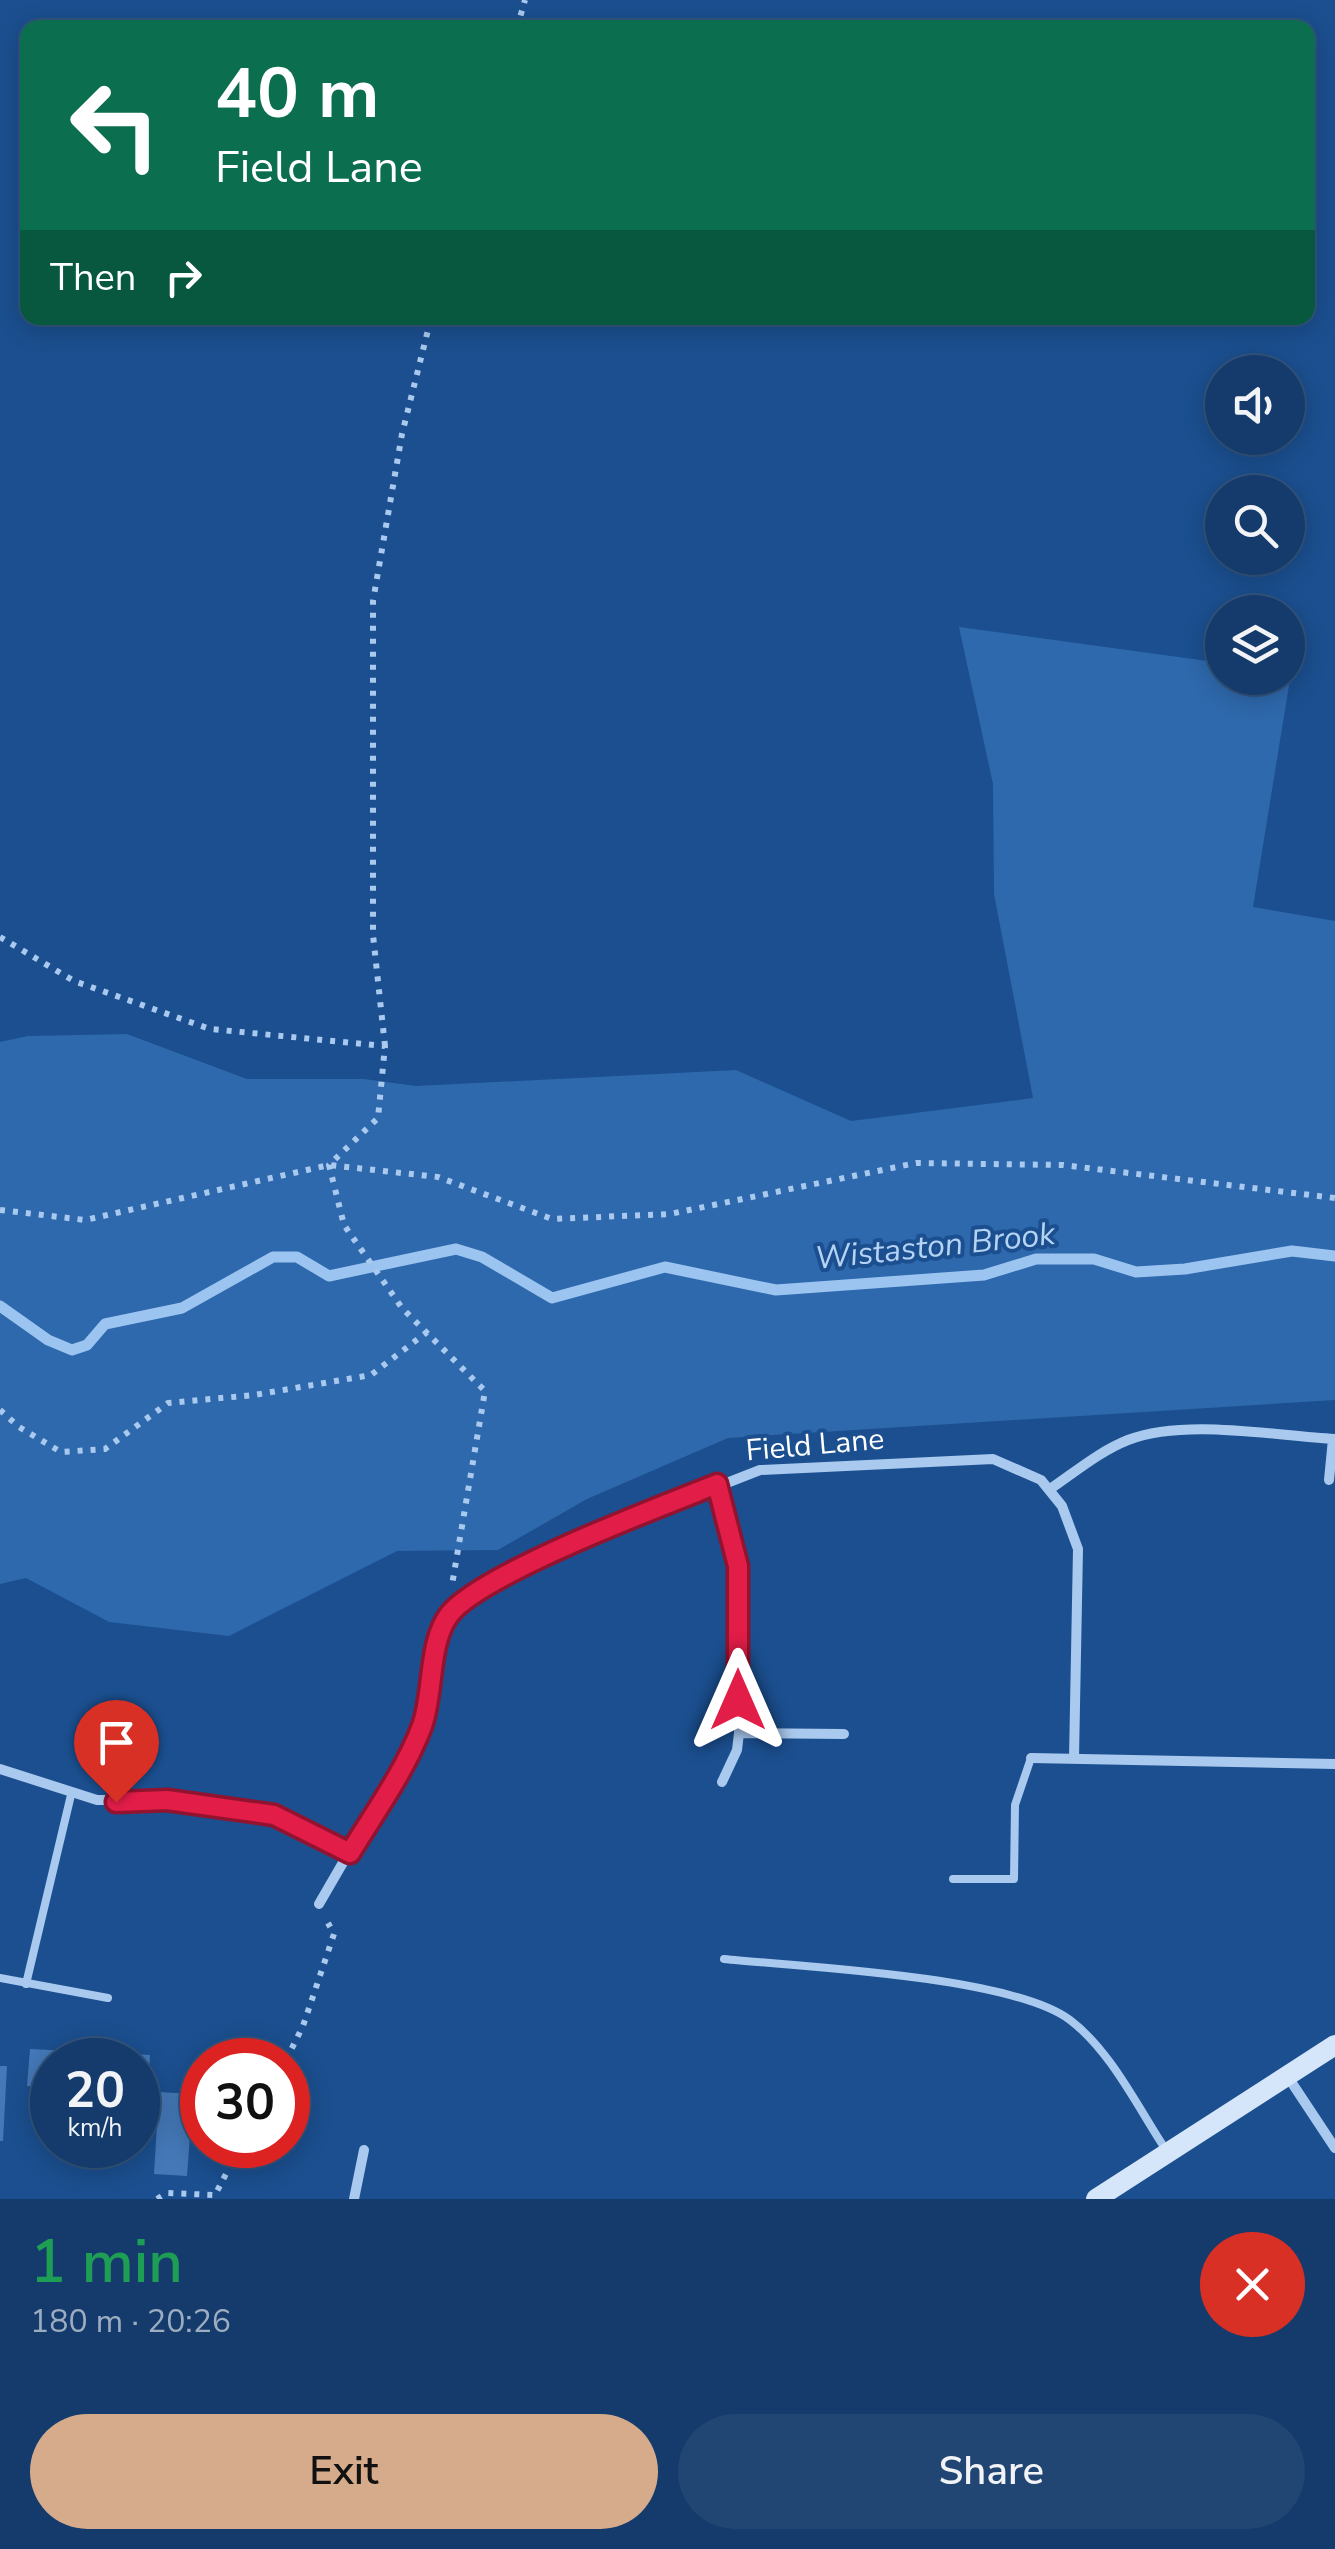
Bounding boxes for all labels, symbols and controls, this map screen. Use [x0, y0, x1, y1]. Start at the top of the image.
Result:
text: 40 m [215, 46, 379, 142]
icon: left [50, 60, 180, 190]
text: Field Lane [215, 137, 423, 198]
icon: right [156, 250, 211, 305]
text: Then [50, 252, 136, 303]
map controls [1205, 355, 1305, 695]
button: sound [1205, 355, 1305, 455]
button: search [1205, 475, 1305, 575]
button: layers [1205, 595, 1305, 695]
water label: Wistaston Brook [813, 1212, 1058, 1280]
street label: Field Lane [744, 1419, 886, 1471]
position arrow [686, 1648, 790, 1752]
pin [74, 1700, 159, 1803]
icon: arrive [89, 1715, 144, 1770]
speed limit sign: 30 [180, 2038, 310, 2168]
text: 20 [65, 2056, 125, 2125]
text: km/h [67, 2111, 123, 2145]
text: 1 min [30, 2221, 183, 2303]
button: close [1200, 2232, 1305, 2337]
text: 180 m · 20:26 [30, 2300, 231, 2343]
button: Exit [30, 2414, 658, 2529]
button: Share [678, 2414, 1305, 2529]

